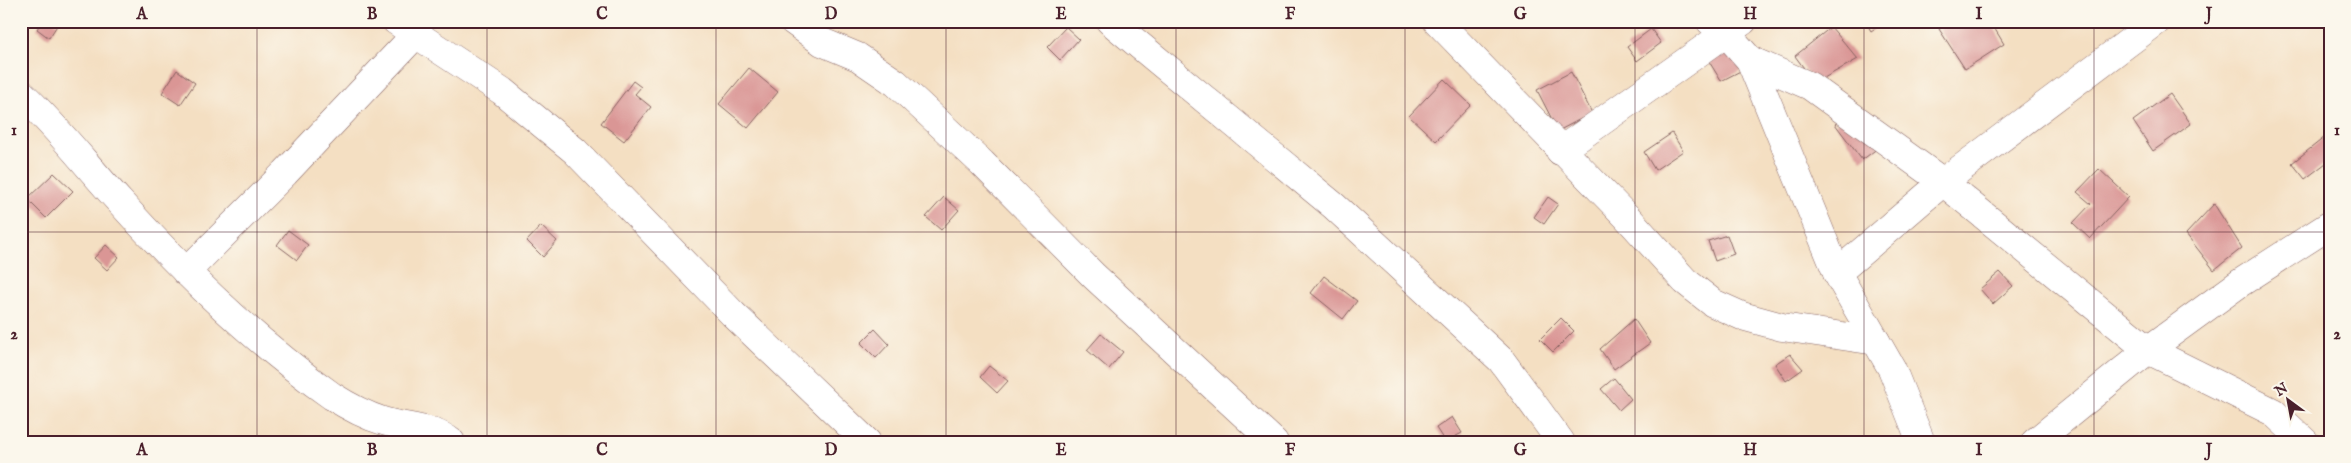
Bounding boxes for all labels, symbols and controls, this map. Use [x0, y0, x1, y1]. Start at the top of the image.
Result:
text: A [136, 5, 149, 25]
text: B [367, 5, 378, 25]
text: C [596, 5, 608, 25]
text: D [825, 5, 838, 25]
text: E [1055, 5, 1067, 25]
text: F [1285, 5, 1296, 25]
text: G [1514, 5, 1527, 25]
text: H [1743, 5, 1757, 25]
text: I [1976, 5, 1983, 25]
text: J [2204, 5, 2213, 25]
text: 1 [11, 121, 17, 141]
text: 1 [2334, 121, 2340, 141]
text: 2 [10, 325, 18, 345]
text: 2 [2333, 325, 2341, 345]
north arrow [2264, 376, 2314, 426]
text: N [2271, 379, 2292, 401]
text: A [136, 441, 149, 461]
text: B [367, 441, 378, 461]
text: C [596, 441, 608, 461]
text: D [825, 441, 838, 461]
text: E [1055, 441, 1067, 461]
text: F [1285, 441, 1296, 461]
text: G [1514, 441, 1527, 461]
text: H [1743, 441, 1757, 461]
text: I [1976, 441, 1983, 461]
text: J [2204, 441, 2213, 461]

